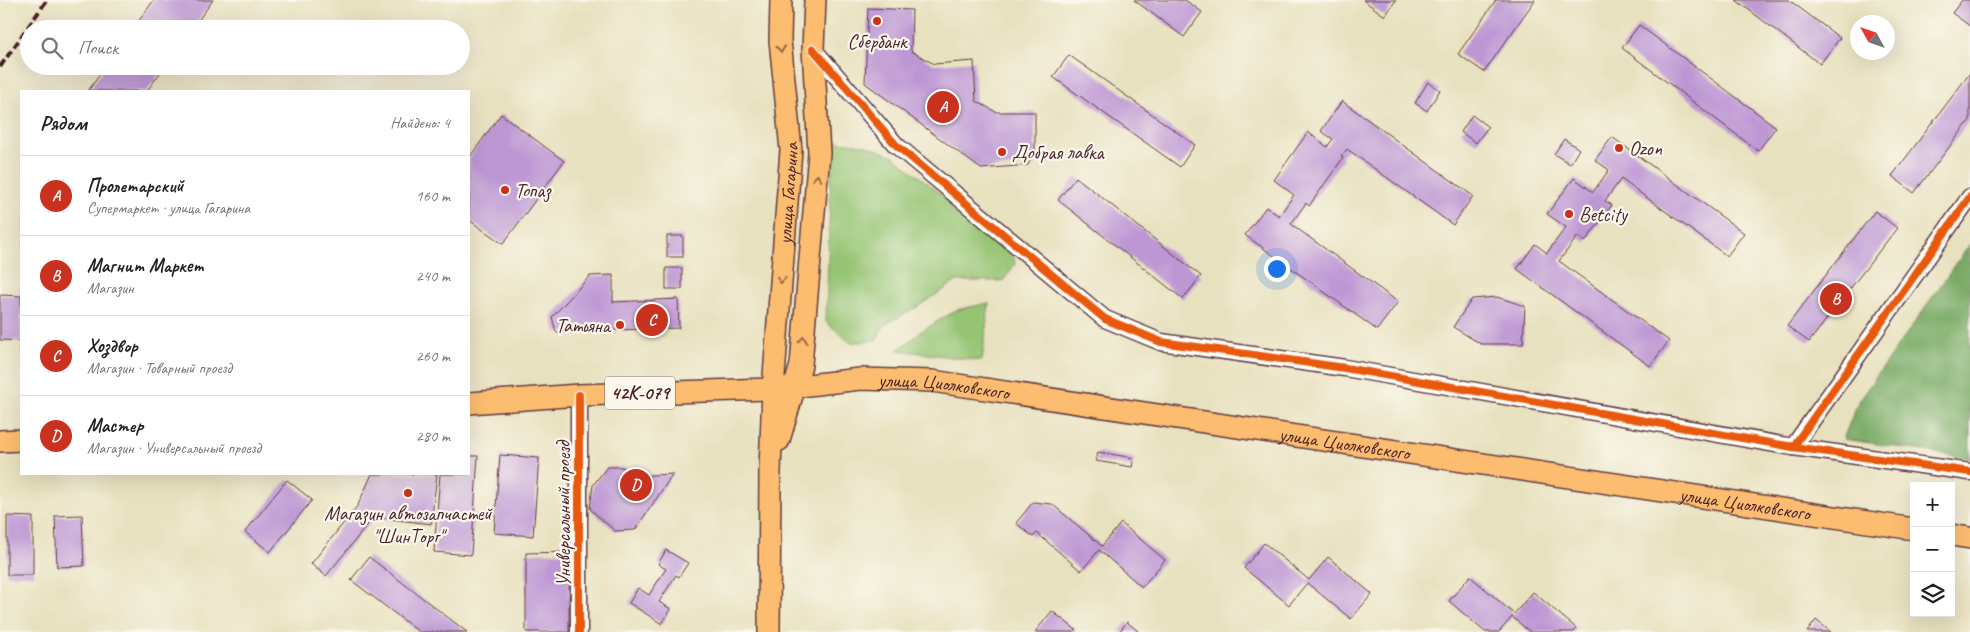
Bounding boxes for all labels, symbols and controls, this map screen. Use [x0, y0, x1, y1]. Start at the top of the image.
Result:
marker: Сбербанк [871, 15, 883, 27]
north arrow [1850, 15, 1895, 60]
search box [20, 20, 470, 75]
place label: Сбербанк [847, 29, 908, 54]
icon: search [38, 34, 66, 62]
text: Поиск [78, 36, 118, 60]
one-way arrow [775, 45, 786, 53]
pin: A [927, 88, 959, 126]
text: Рядом [40, 110, 87, 136]
text: Найдено: 4 [390, 113, 450, 133]
place label: Ozon [1629, 136, 1663, 161]
place label: Добрая лавка [1012, 140, 1105, 165]
street label: улица Гагарина [771, 141, 804, 246]
marker: Ozon [1613, 142, 1625, 154]
marker: Добрая лавка [996, 146, 1008, 158]
one-way arrow [811, 173, 822, 181]
text: Пролетарский [87, 174, 183, 198]
place label: Топаз [515, 178, 552, 203]
marker: Топаз [499, 184, 511, 196]
text: A [52, 186, 60, 206]
text: 160 m [416, 186, 450, 206]
text: Супермаркет · улица Гагарина [87, 198, 250, 218]
place label: Betcity [1579, 202, 1629, 227]
marker: Betcity [1563, 208, 1575, 220]
text: Магнит Маркет [87, 254, 204, 278]
your location [1264, 256, 1290, 282]
text: B [52, 266, 60, 286]
text: 240 m [416, 266, 450, 286]
one-way arrow [776, 277, 787, 285]
text: Магазин [87, 278, 134, 298]
pin: B [1820, 280, 1852, 318]
pin: C [636, 301, 668, 339]
place label: Татьяна [556, 313, 612, 338]
marker: Татьяна [614, 319, 626, 331]
text: Хоздвор [87, 334, 138, 358]
one-way arrow [798, 335, 809, 343]
text: C [52, 346, 60, 366]
text: 260 m [416, 346, 450, 366]
text: Магазин · Товарный проезд [87, 358, 232, 378]
street label: улица Циолковского [877, 367, 1013, 405]
road number: 42К-079 [605, 376, 675, 409]
text: Мастер [87, 414, 143, 438]
street label: улица Циолковского [1276, 421, 1413, 466]
text: D [51, 426, 61, 446]
text: 280 m [416, 426, 450, 446]
text: Магазин · Универсальный проезд [87, 438, 261, 458]
street label: Универсальный проезд [551, 439, 576, 587]
pin: D [620, 466, 652, 504]
street label: улица Циолковского [1677, 481, 1814, 526]
map controls [1910, 482, 1955, 617]
button: + [1910, 482, 1955, 527]
marker: Магазин автозапчастей "ШинТорг" [402, 487, 414, 499]
place label: Магазин автозапчастей "ШинТорг" [324, 501, 493, 549]
button: − [1910, 527, 1955, 572]
button: layers [1910, 572, 1955, 617]

